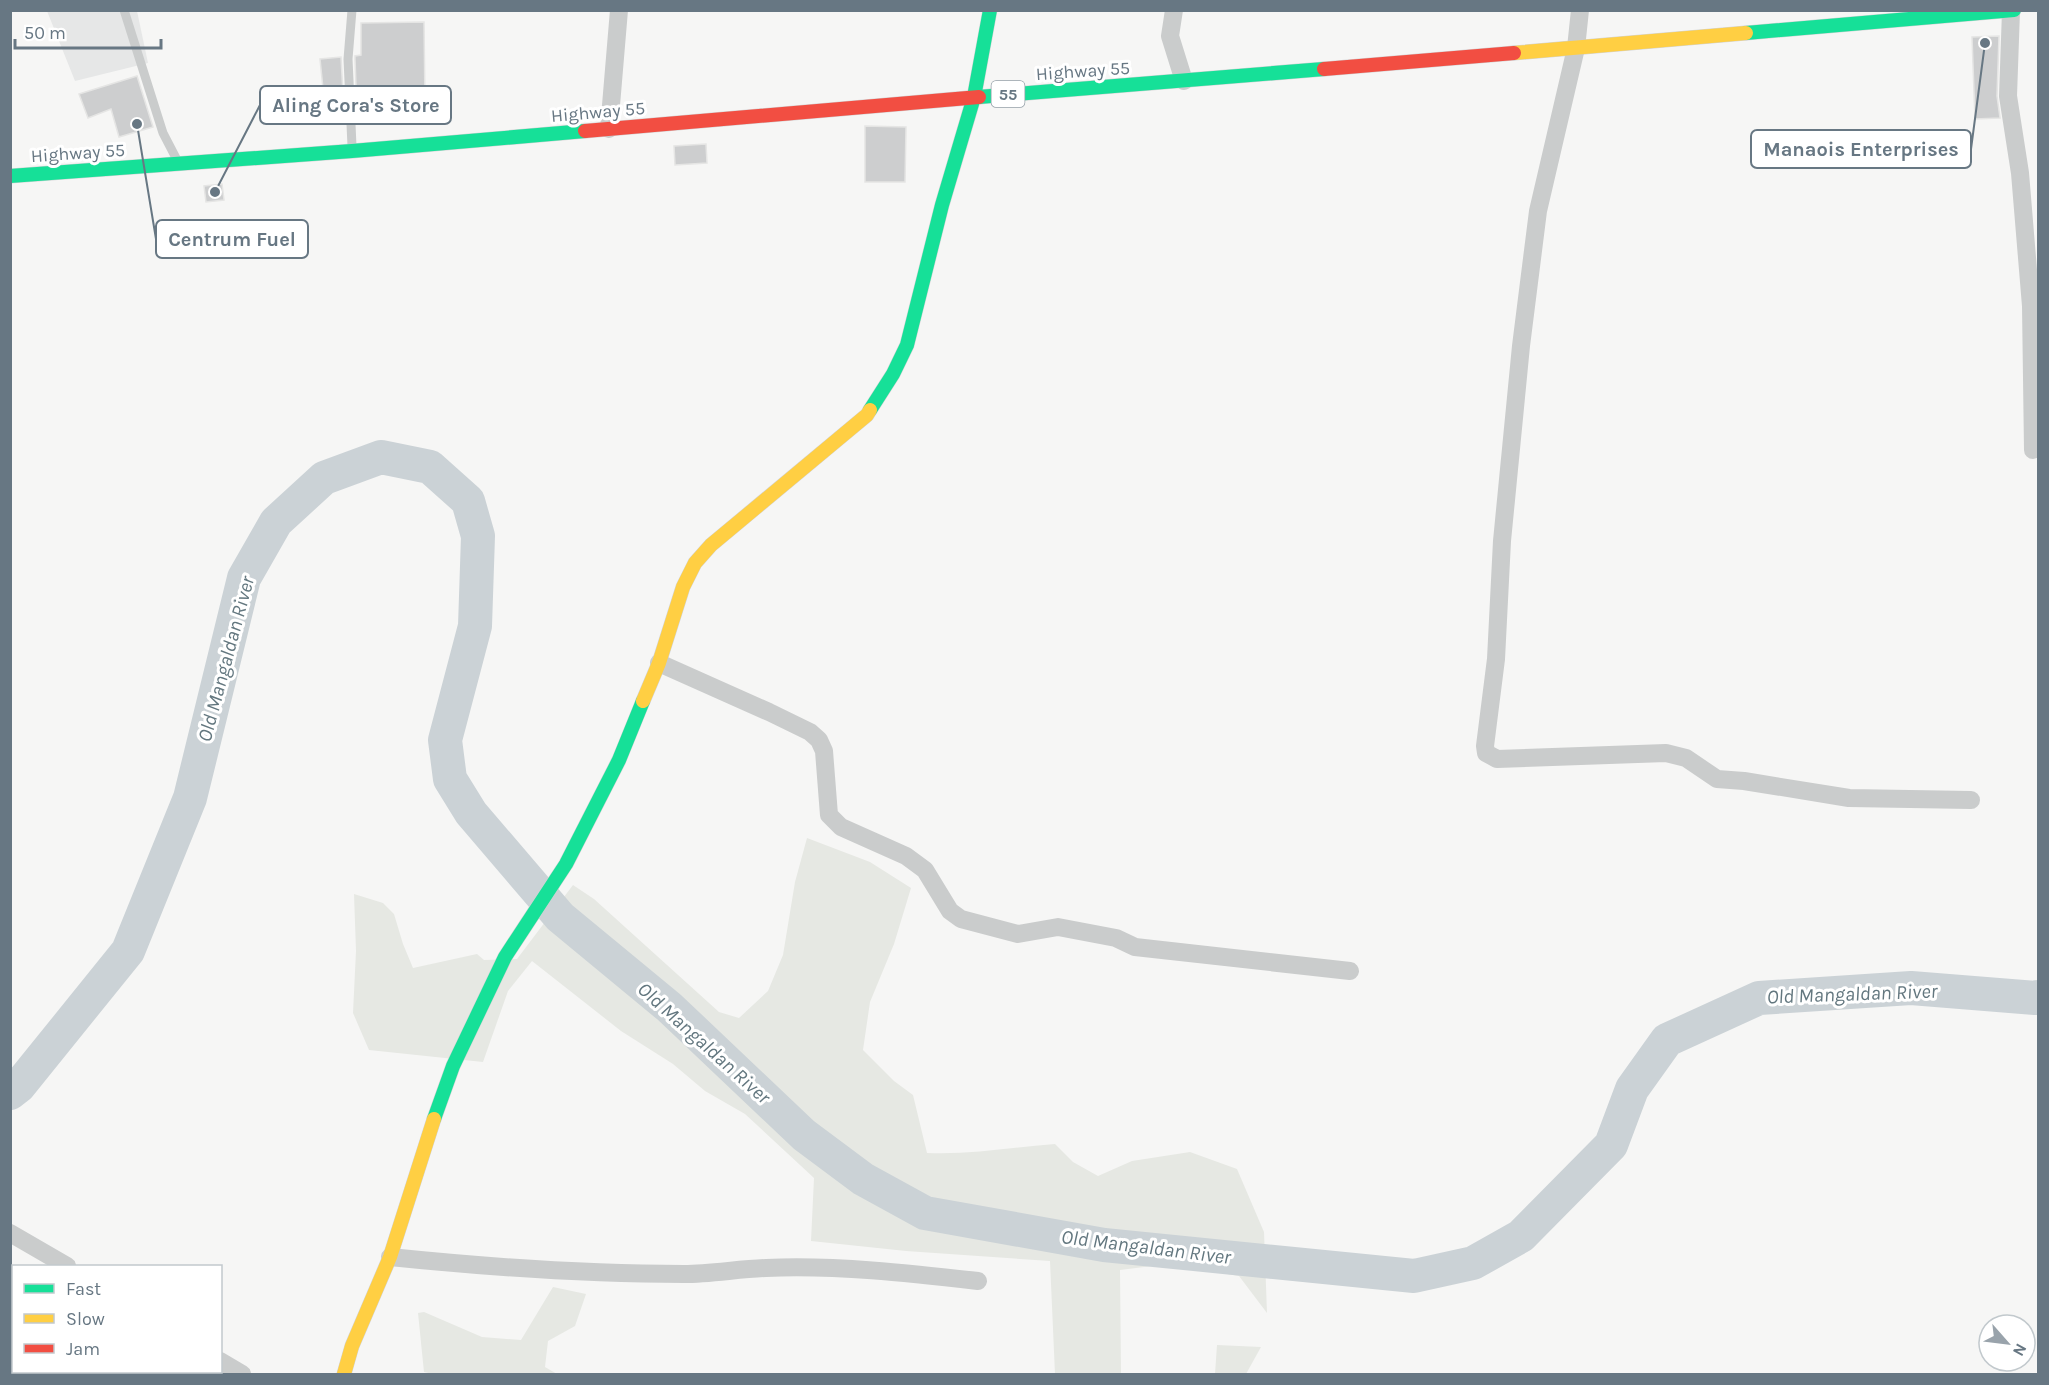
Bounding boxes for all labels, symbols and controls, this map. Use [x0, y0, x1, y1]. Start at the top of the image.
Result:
scale bar [15, 12, 160, 50]
text: 50 m [24, 22, 66, 44]
street label: Highway 55 [1035, 57, 1131, 85]
road number: 55 [992, 81, 1024, 107]
callout: Aling Cora's Store [260, 86, 451, 124]
text: Aling Cora's Store [272, 94, 440, 117]
street label: Highway 55 [550, 97, 646, 127]
callout: Manaois Enterprises [1751, 130, 1971, 168]
text: Manaois Enterprises [1763, 138, 1959, 161]
street label: Highway 55 [30, 139, 126, 167]
callout: Centrum Fuel [156, 220, 308, 258]
text: Centrum Fuel [168, 228, 296, 251]
water label: Old Mangaldan River [193, 573, 259, 744]
water label: Old Mangaldan River [633, 977, 776, 1109]
water label: Old Mangaldan River [1766, 979, 1939, 1008]
water label: Old Mangaldan River [1060, 1225, 1233, 1269]
legend [12, 1265, 222, 1373]
text: Fast [66, 1278, 101, 1300]
text: Slow [66, 1308, 105, 1330]
north arrow [1977, 1313, 2037, 1373]
text: Jam [66, 1338, 100, 1360]
text: N [2009, 1340, 2031, 1359]

